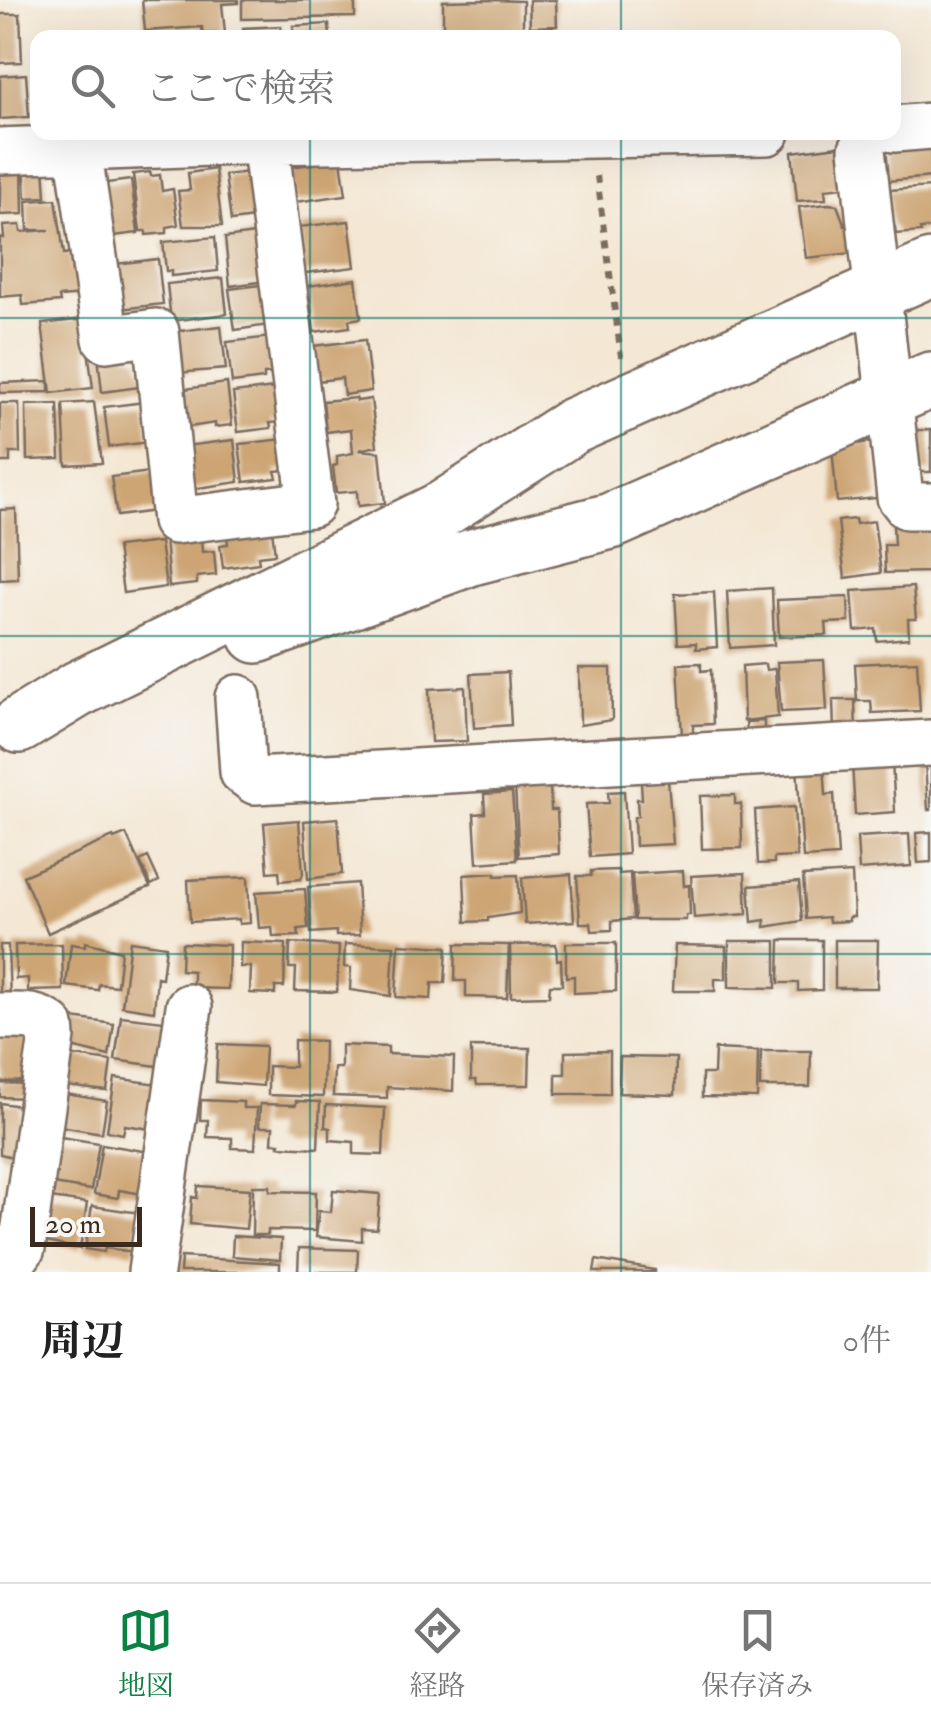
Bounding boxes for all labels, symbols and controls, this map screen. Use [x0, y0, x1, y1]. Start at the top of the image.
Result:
search box [30, 30, 901, 140]
icon: search [65, 58, 120, 113]
text: ここで検索 [145, 65, 335, 113]
scale bar [30, 1202, 142, 1246]
text: 20 m [45, 1207, 101, 1242]
text: 周辺 [40, 1316, 124, 1368]
text: 0件 [843, 1321, 891, 1361]
tab: 地図 [118, 1603, 174, 1704]
tab: 経路 [409, 1603, 465, 1704]
tab: 保存済み [701, 1603, 813, 1704]

